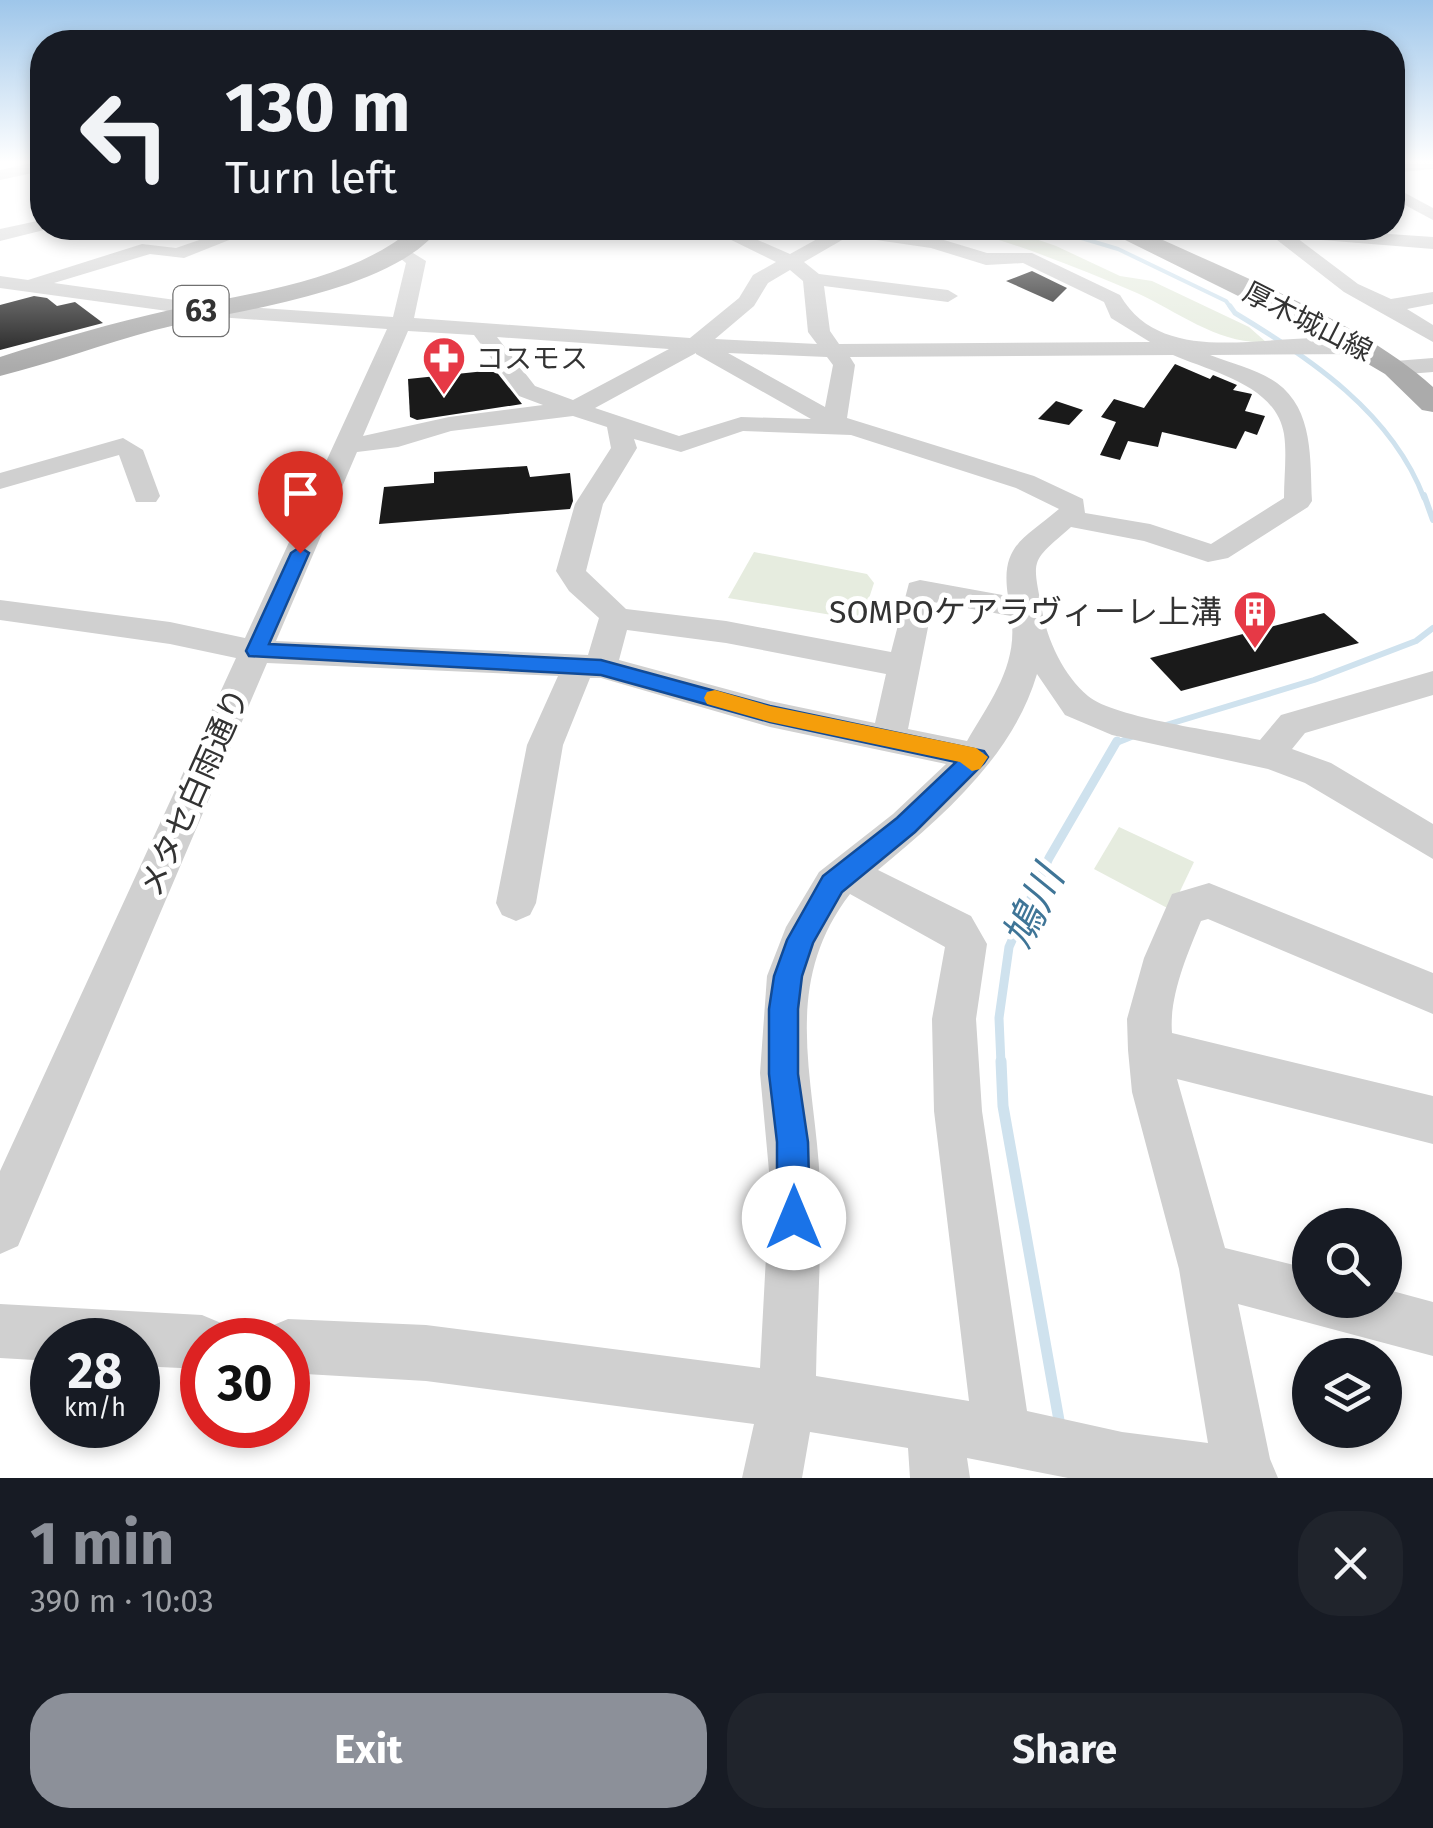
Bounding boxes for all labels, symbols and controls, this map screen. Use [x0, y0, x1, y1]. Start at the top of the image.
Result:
text: 130 m [225, 66, 411, 150]
icon: left [60, 70, 190, 200]
text: Turn left [225, 151, 397, 205]
street label: 厚木城山線 [1238, 275, 1378, 368]
road number: 63 [174, 286, 228, 336]
pharmacy icon: コスモス [421, 335, 467, 396]
place label: コスモス [476, 342, 588, 375]
pin [258, 451, 343, 554]
icon: arrive [273, 466, 328, 521]
building icon: SOMPOケアラヴィーレ上溝 [1232, 589, 1278, 650]
place label: SOMPOケアラヴィーレ上溝 [829, 593, 1222, 631]
street label: メタセ白雨通り [131, 682, 257, 902]
water label: 鳩川 [993, 855, 1076, 956]
position arrow [742, 1166, 846, 1270]
map controls [1292, 1208, 1402, 1448]
button: search [1292, 1208, 1402, 1318]
speed limit sign: 30 [180, 1318, 310, 1448]
button: layers [1292, 1338, 1402, 1448]
text: 28 [68, 1341, 122, 1401]
text: km/h [64, 1393, 126, 1423]
text: 1 min [30, 1508, 174, 1580]
button: close [1298, 1511, 1403, 1616]
text: 390 m · 10:03 [30, 1582, 214, 1620]
button: Exit [30, 1693, 707, 1808]
button: Share [727, 1693, 1403, 1808]

